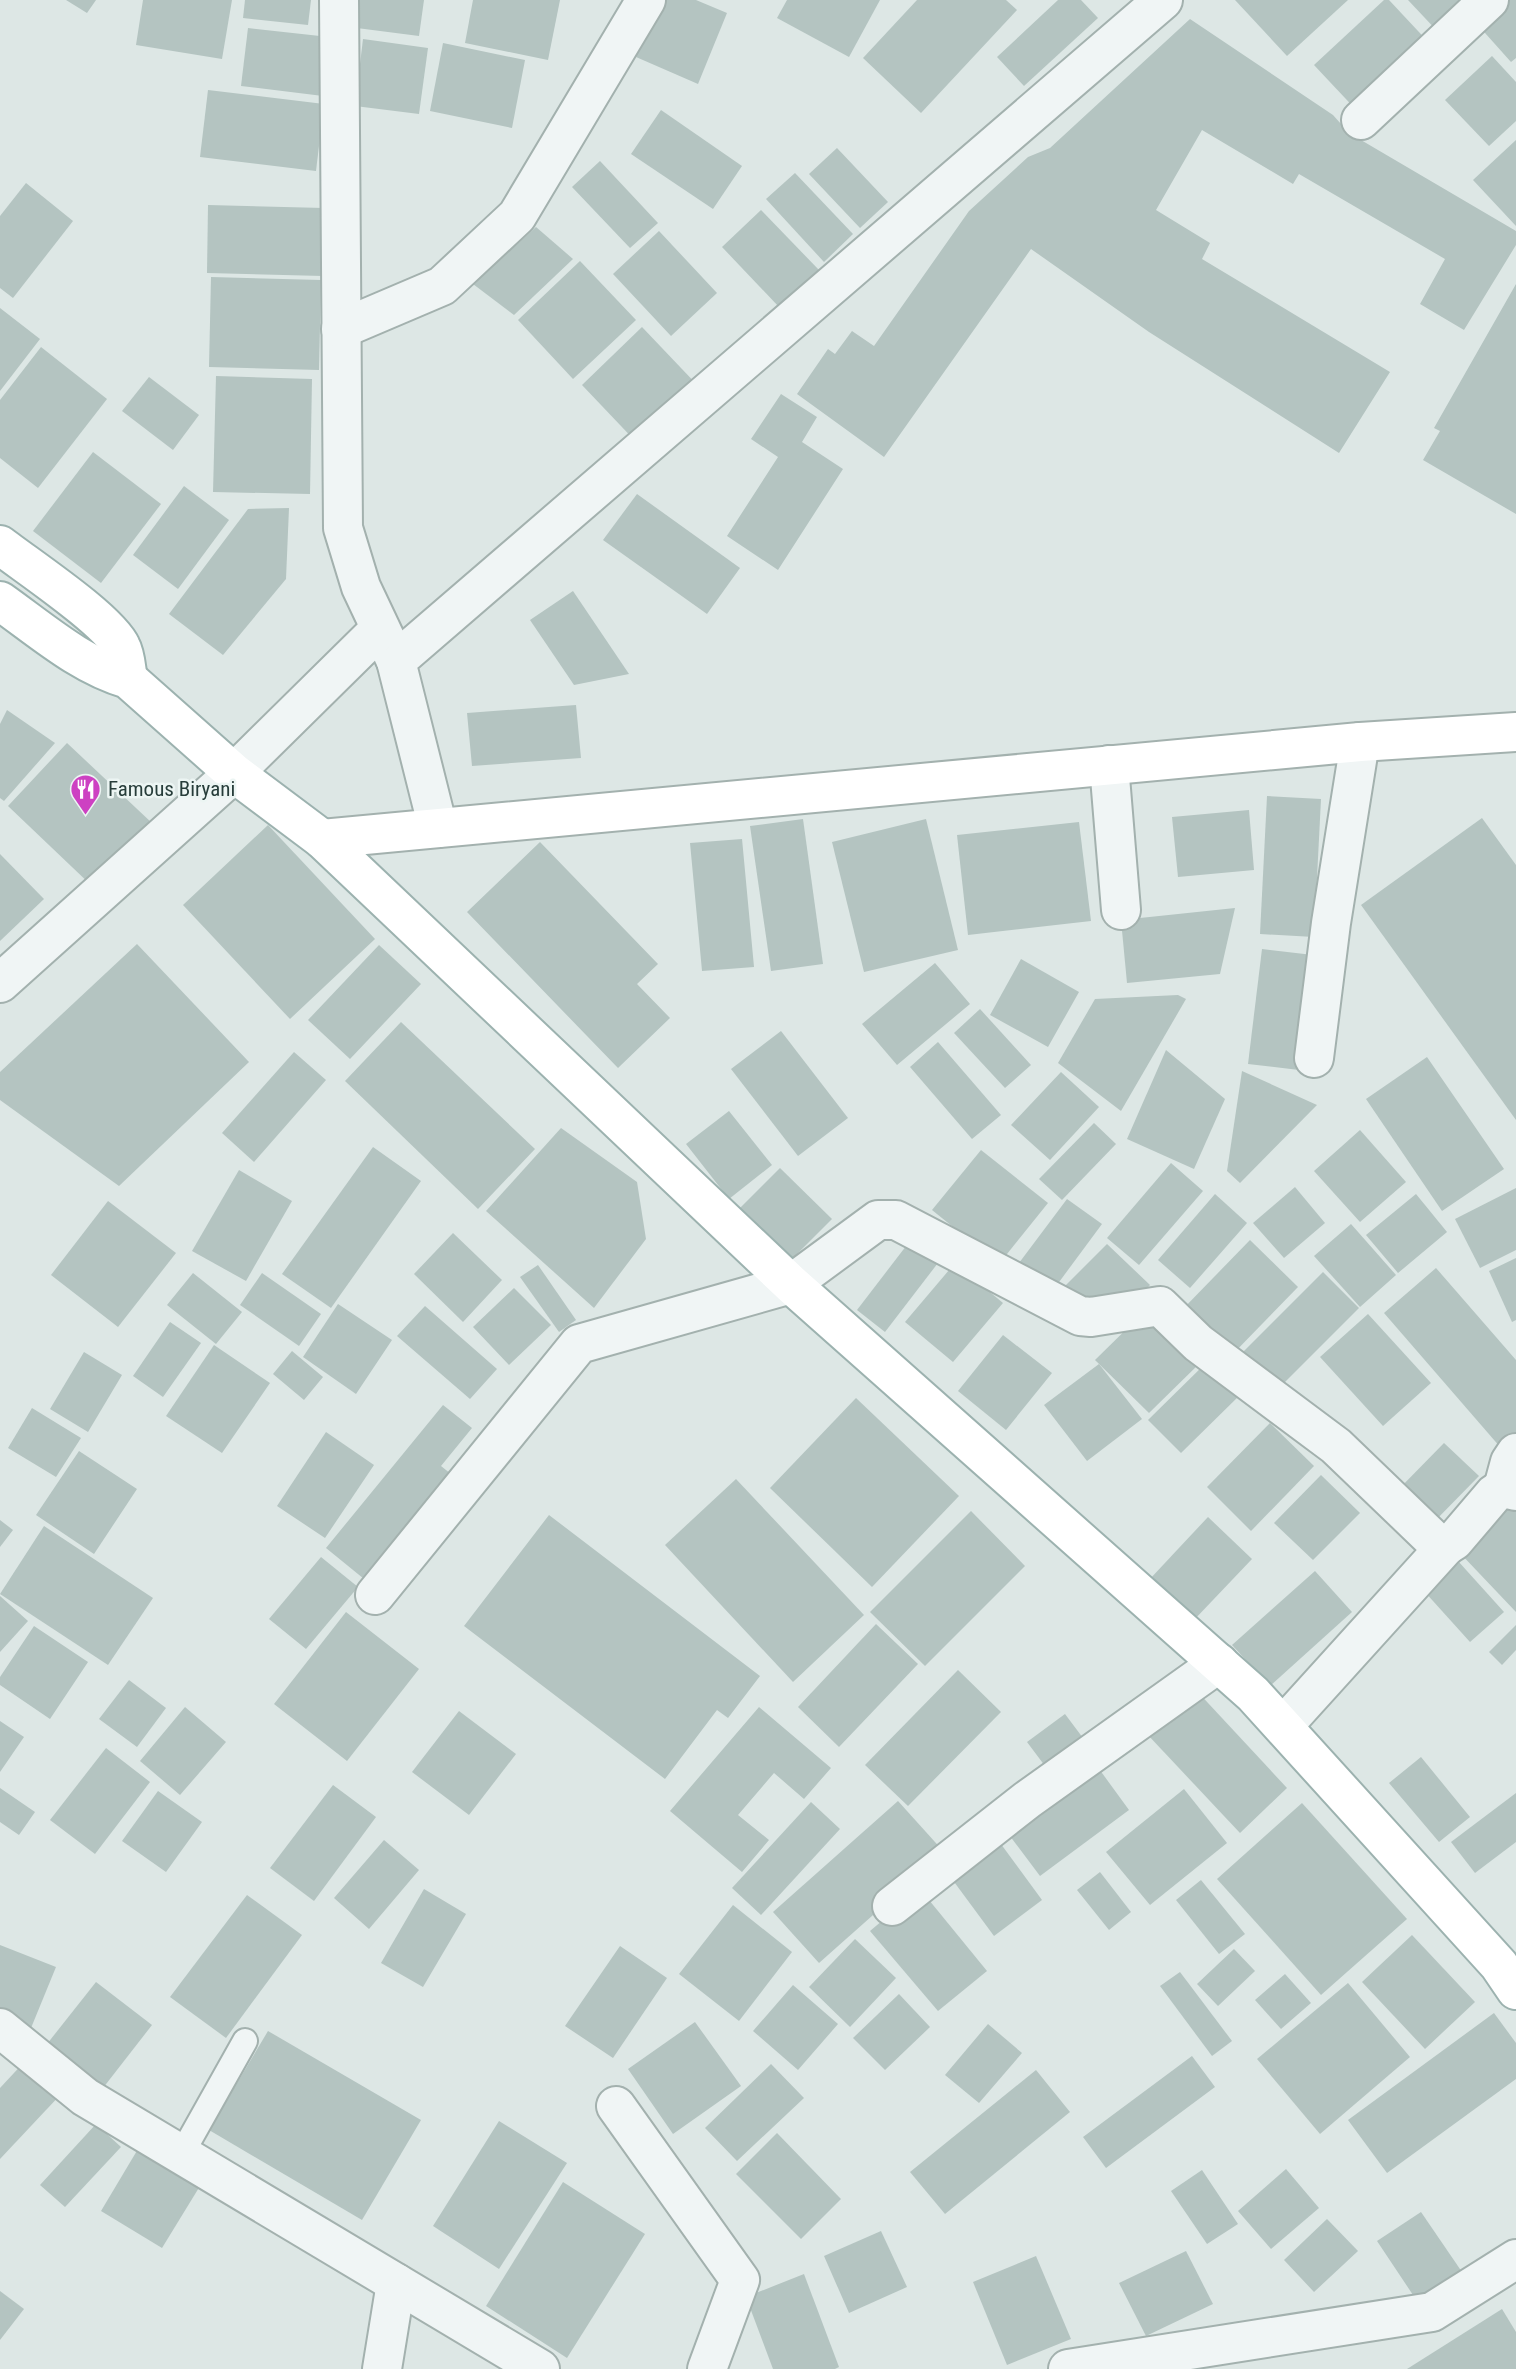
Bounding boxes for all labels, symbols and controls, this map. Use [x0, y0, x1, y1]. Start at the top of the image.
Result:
restaurant icon: Famous Biryani [68, 772, 102, 816]
place label: Famous Biryani [108, 777, 235, 801]

